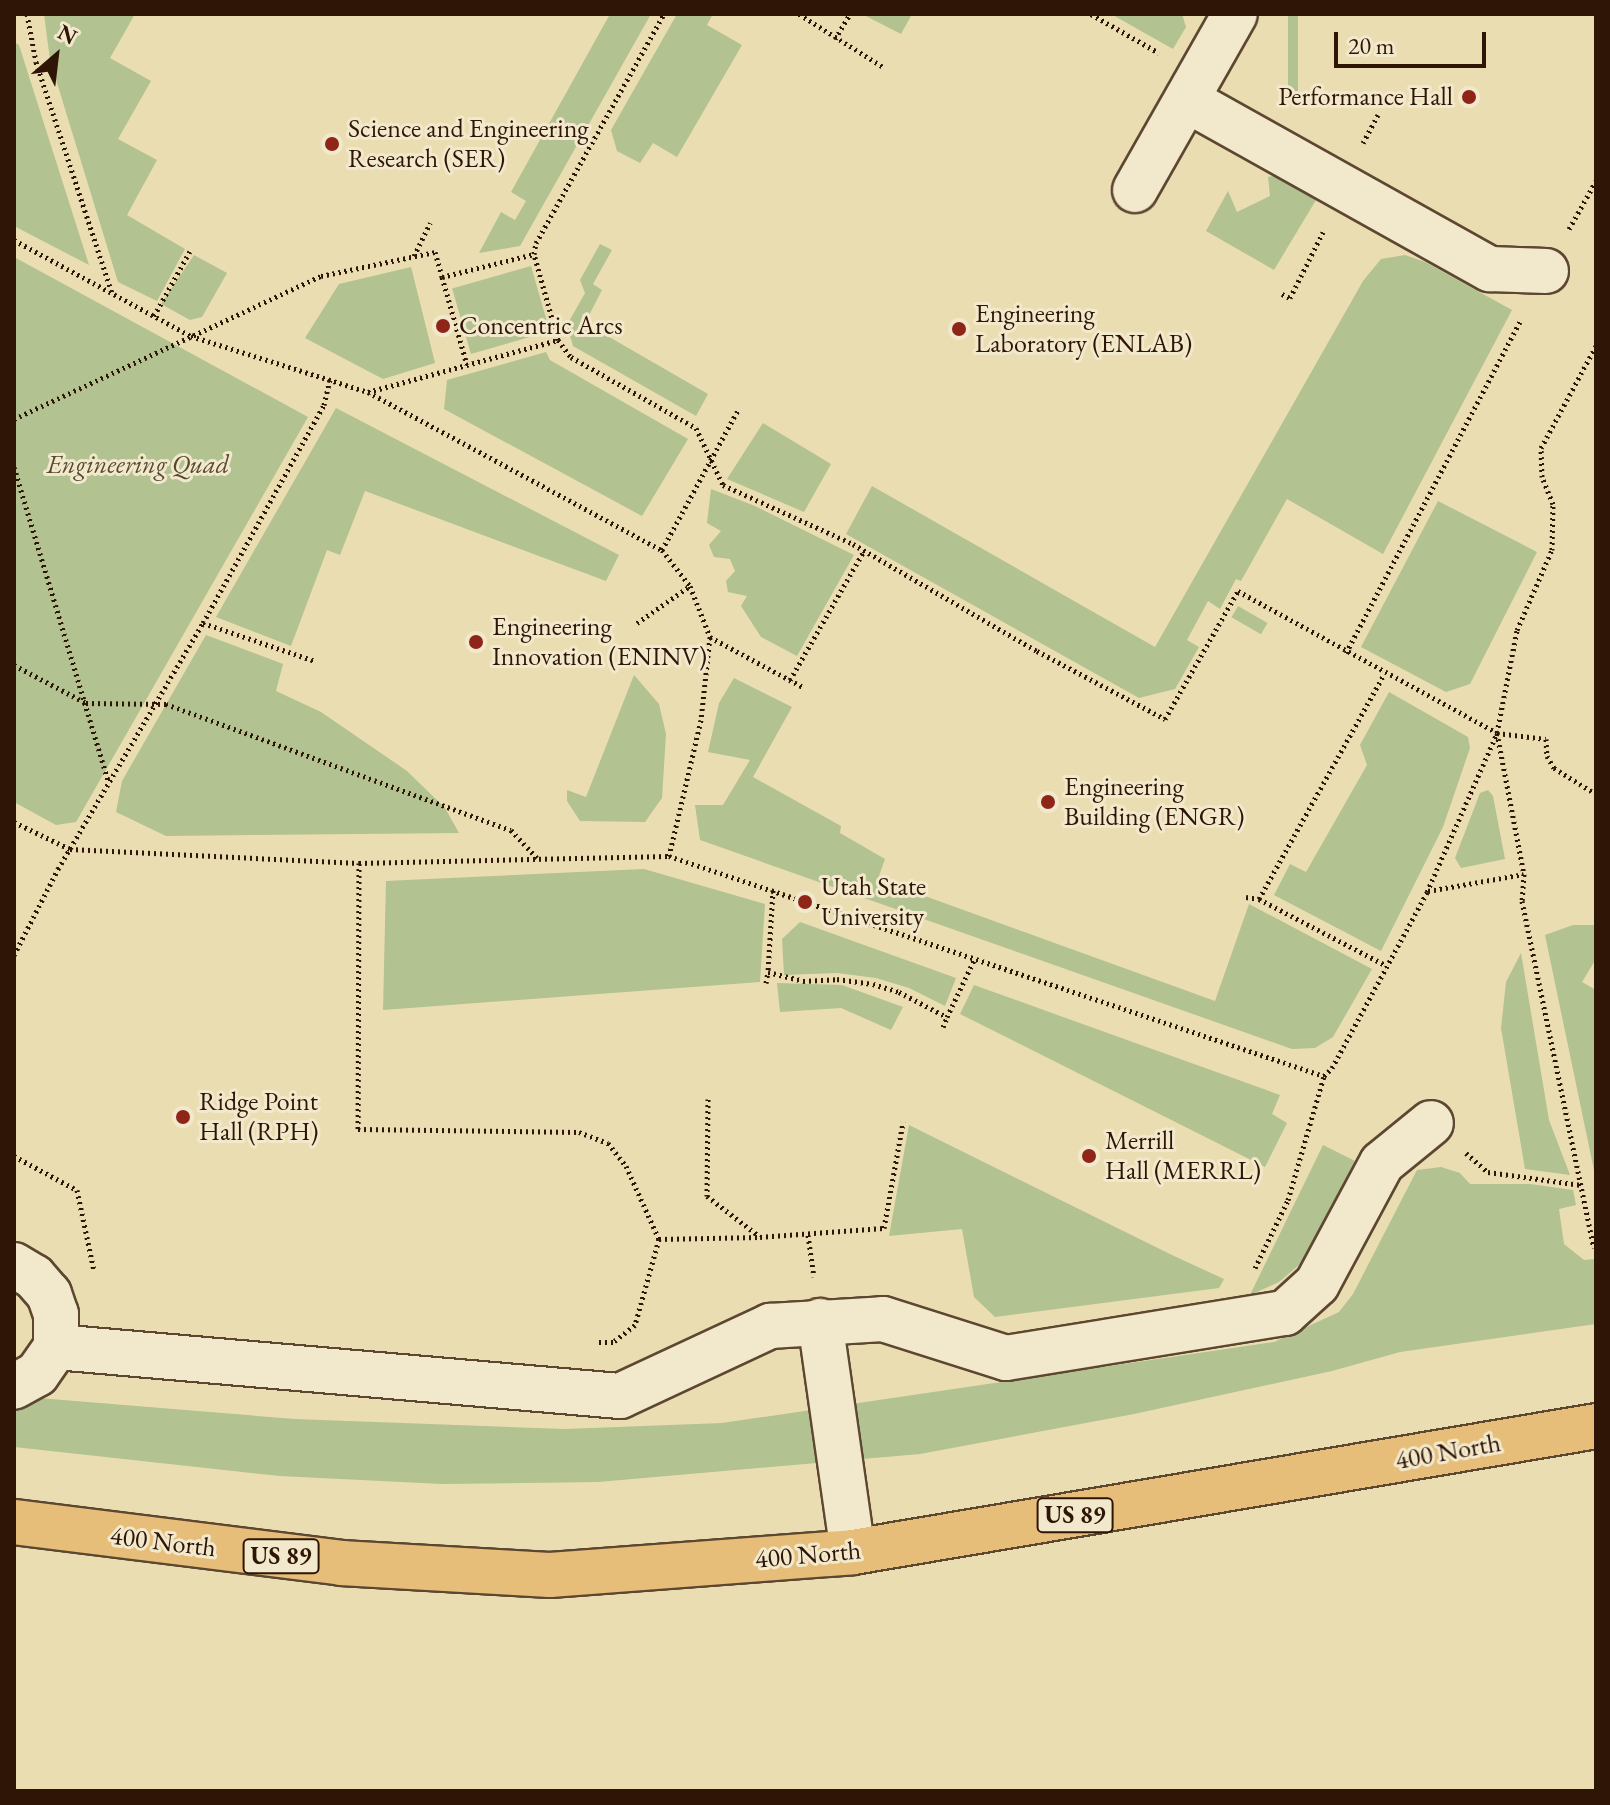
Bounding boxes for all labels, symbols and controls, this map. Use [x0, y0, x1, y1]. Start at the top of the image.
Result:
north arrow [16, 16, 96, 96]
scale bar [1338, 16, 1490, 66]
text: N [53, 17, 82, 51]
text: 20 m [1348, 30, 1395, 61]
place label: Performance Hall [1278, 81, 1453, 113]
marker: Performance Hall [1460, 88, 1478, 106]
place label: Science and Engineering Research (SER) [348, 113, 589, 174]
marker: Science and Engineering Research (SER) [323, 135, 341, 153]
place label: Engineering Laboratory (ENLAB) [975, 298, 1192, 360]
place label: Concentric Arcs [459, 310, 623, 342]
marker: Concentric Arcs [434, 317, 452, 335]
marker: Engineering Laboratory (ENLAB) [950, 320, 968, 338]
park label: Engineering Quad [47, 449, 229, 481]
place label: Engineering Innovation (ENINV) [492, 611, 707, 672]
marker: Engineering Innovation (ENINV) [467, 633, 485, 651]
place label: Engineering Building (ENGR) [1064, 771, 1244, 832]
marker: Engineering Building (ENGR) [1039, 793, 1057, 811]
place label: Utah State University [821, 871, 926, 932]
marker: Utah State University [796, 893, 814, 911]
place label: Ridge Point Hall (RPH) [199, 1086, 318, 1148]
marker: Ridge Point Hall (RPH) [174, 1108, 192, 1126]
place label: Merrill Hall (MERRL) [1105, 1125, 1261, 1186]
marker: Merrill Hall (MERRL) [1080, 1147, 1098, 1165]
street label: 400 North [1393, 1427, 1503, 1477]
road number: US 89 [1035, 1495, 1115, 1535]
street label: 400 North [108, 1520, 218, 1564]
street label: 400 North [754, 1535, 862, 1575]
road number: US 89 [241, 1536, 321, 1576]

